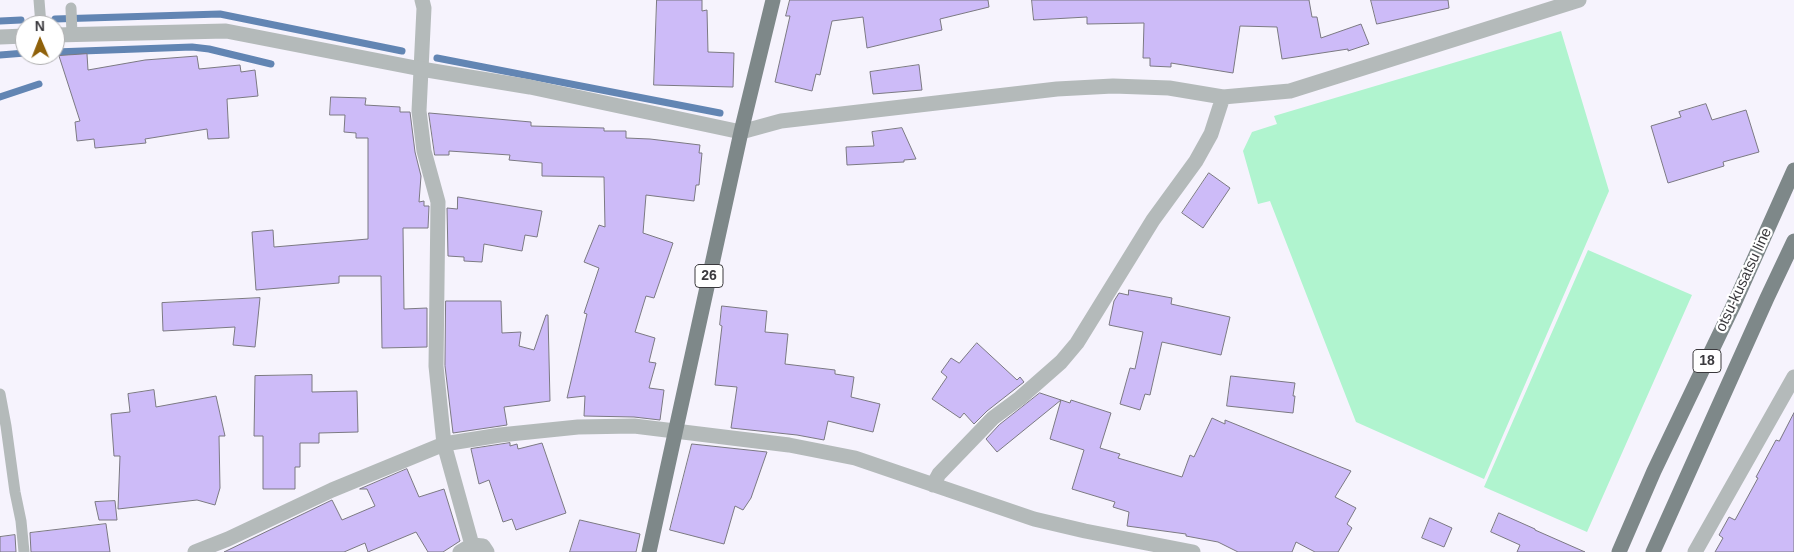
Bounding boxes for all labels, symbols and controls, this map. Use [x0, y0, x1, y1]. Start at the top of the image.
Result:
north arrow [15, 15, 65, 65]
text: N [35, 18, 45, 34]
street label: otsu-kusatsu line [1712, 225, 1776, 335]
road number: 26 [695, 264, 723, 288]
road number: 18 [1693, 350, 1721, 372]

